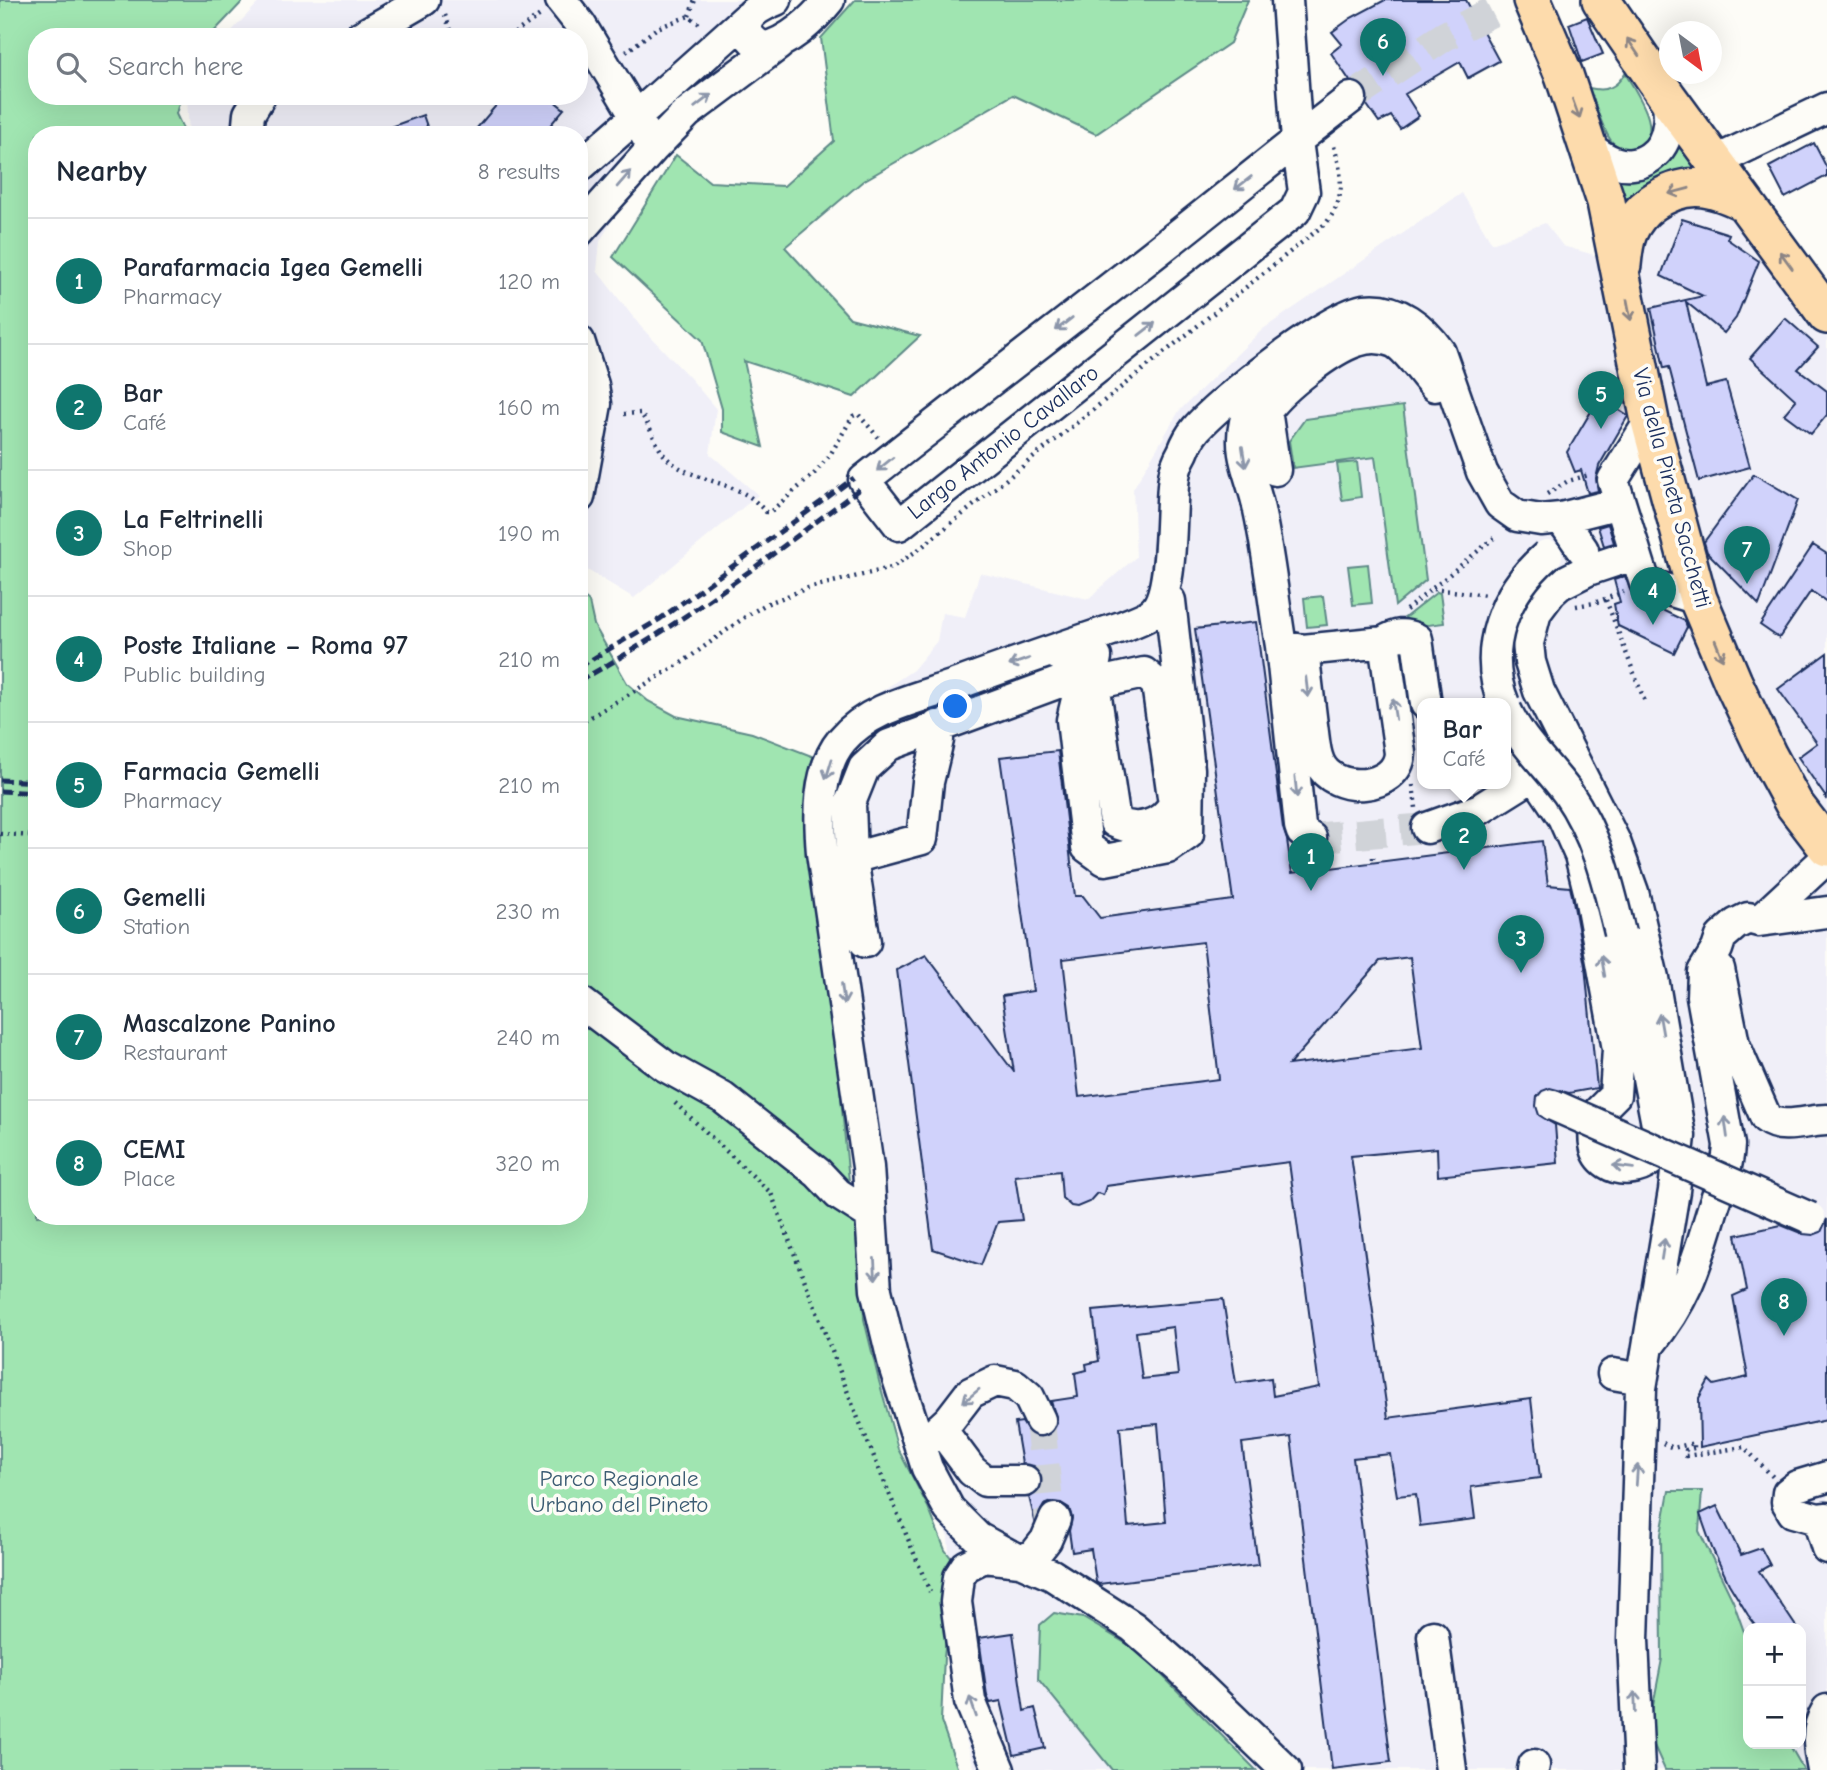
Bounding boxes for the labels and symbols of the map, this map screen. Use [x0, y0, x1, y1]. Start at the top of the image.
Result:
pin: 6 [1360, 18, 1406, 76]
north arrow [1659, 21, 1722, 84]
one-way arrow [1626, 38, 1640, 57]
one-way arrow [693, 94, 711, 109]
one-way arrow [1571, 97, 1583, 119]
one-way arrow [616, 171, 632, 189]
one-way arrow [1234, 175, 1252, 190]
one-way arrow [1668, 185, 1690, 198]
one-way arrow [1779, 251, 1794, 270]
one-way arrow [1623, 298, 1636, 321]
one-way arrow [1056, 316, 1074, 331]
one-way arrow [1137, 321, 1155, 336]
street label: Largo Antonio Cavallaro [902, 359, 1104, 525]
street label: Via della Pineta Sacchetti [1627, 365, 1717, 611]
pin: 5 [1578, 371, 1624, 429]
one-way arrow [1238, 446, 1251, 468]
one-way arrow [876, 456, 895, 471]
pin: 7 [1724, 526, 1770, 584]
pin: 4 [1630, 567, 1676, 625]
one-way arrow [1714, 639, 1727, 660]
one-way arrow [1008, 657, 1030, 669]
one-way arrow [1301, 675, 1314, 698]
your location [938, 689, 972, 723]
one-way arrow [1387, 699, 1400, 721]
one-way arrow [821, 758, 834, 780]
one-way arrow [1290, 775, 1303, 798]
pin: 2 [1441, 812, 1487, 870]
pin: 1 [1288, 833, 1334, 891]
pin: 3 [1498, 915, 1544, 973]
one-way arrow [1596, 955, 1609, 978]
one-way arrow [837, 982, 850, 1005]
one-way arrow [1654, 1014, 1667, 1036]
one-way arrow [1719, 1116, 1732, 1139]
one-way arrow [1612, 1160, 1635, 1173]
one-way arrow [1657, 1238, 1670, 1261]
one-way arrow [868, 1257, 881, 1280]
pin: 8 [1761, 1278, 1807, 1336]
one-way arrow [962, 1387, 980, 1403]
one-way arrow [1631, 1464, 1644, 1486]
park label: Parco Regionale Urbano del Pineto [530, 1465, 708, 1518]
one-way arrow [1629, 1691, 1642, 1714]
one-way arrow [966, 1696, 978, 1718]

